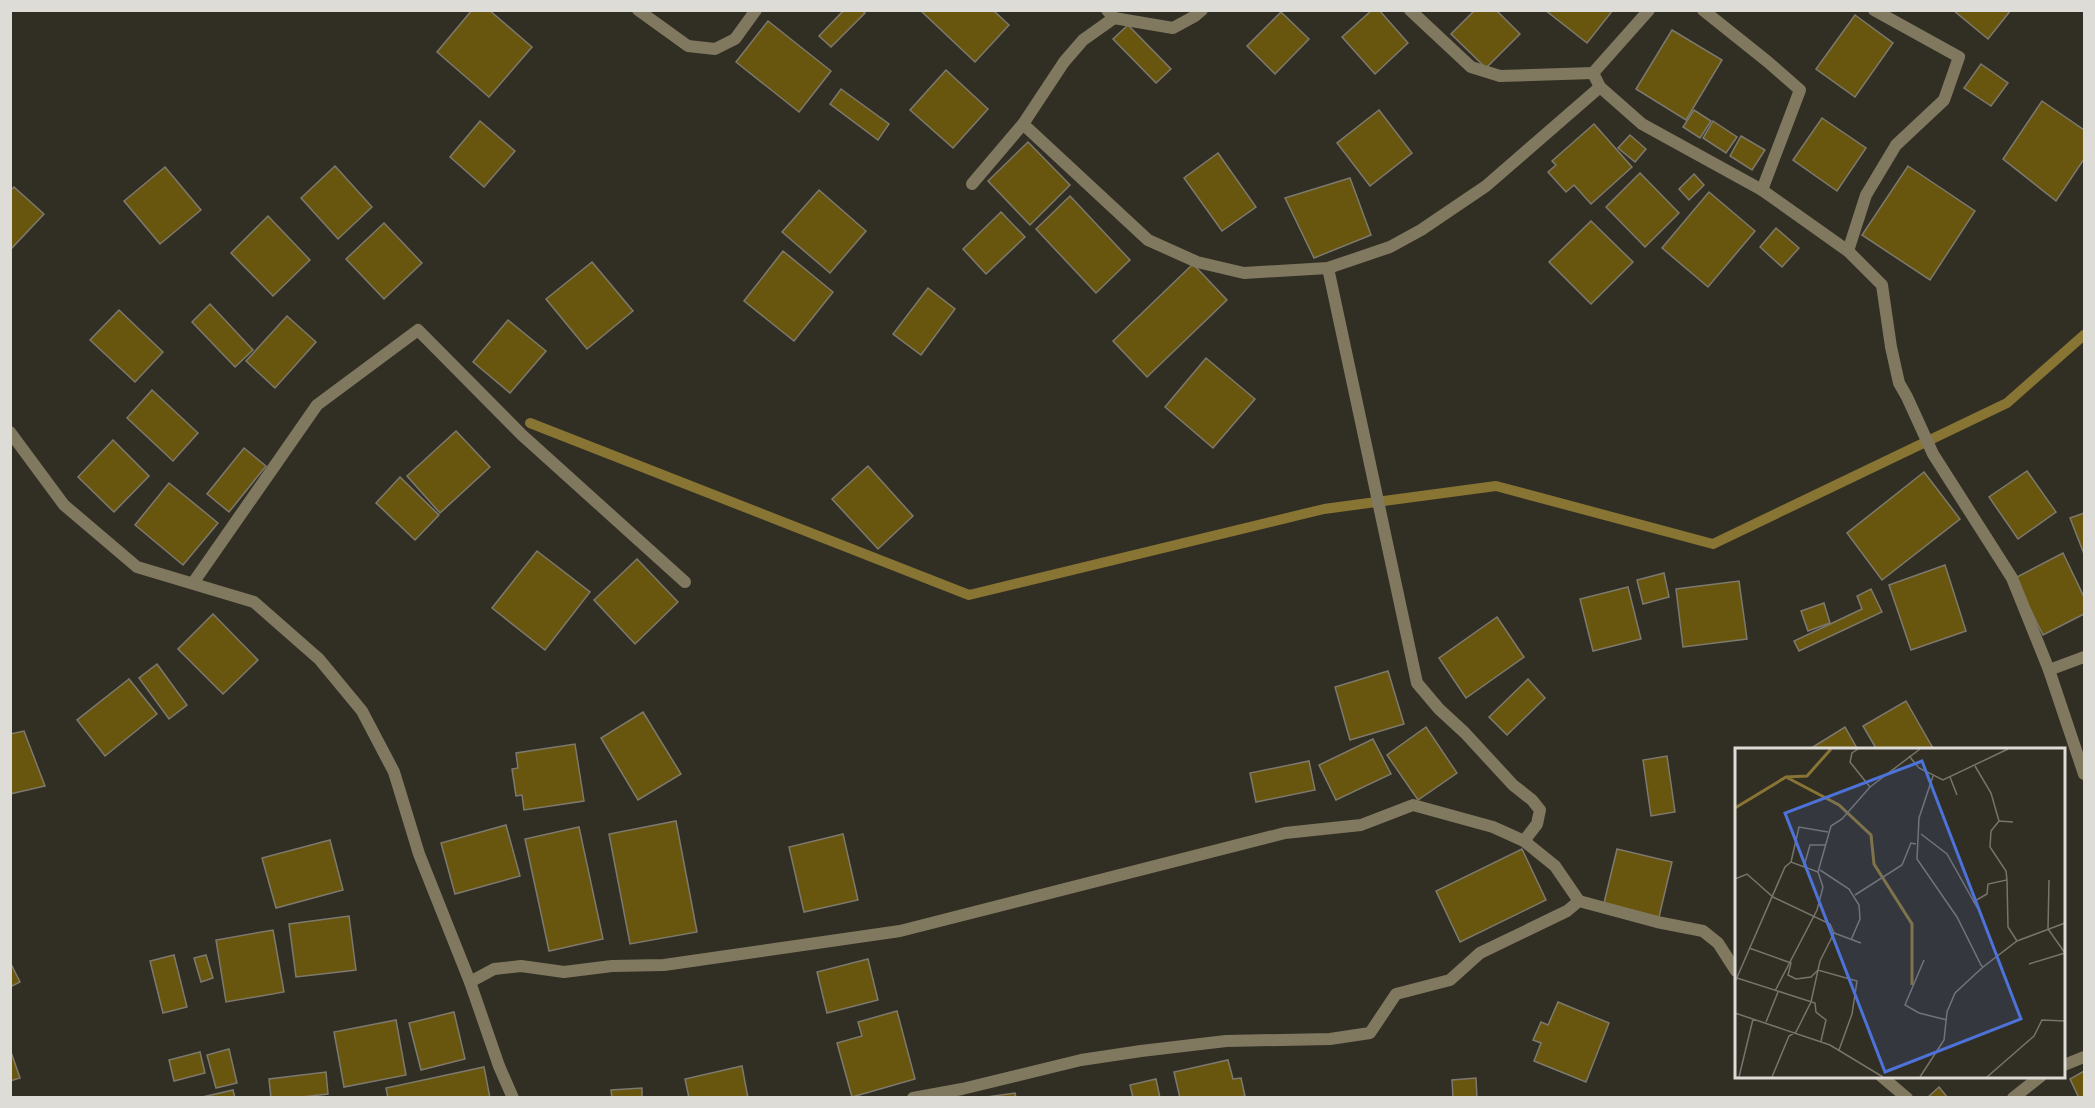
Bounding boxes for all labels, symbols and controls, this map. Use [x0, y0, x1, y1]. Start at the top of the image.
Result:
inset map [1735, 748, 2065, 1078]

